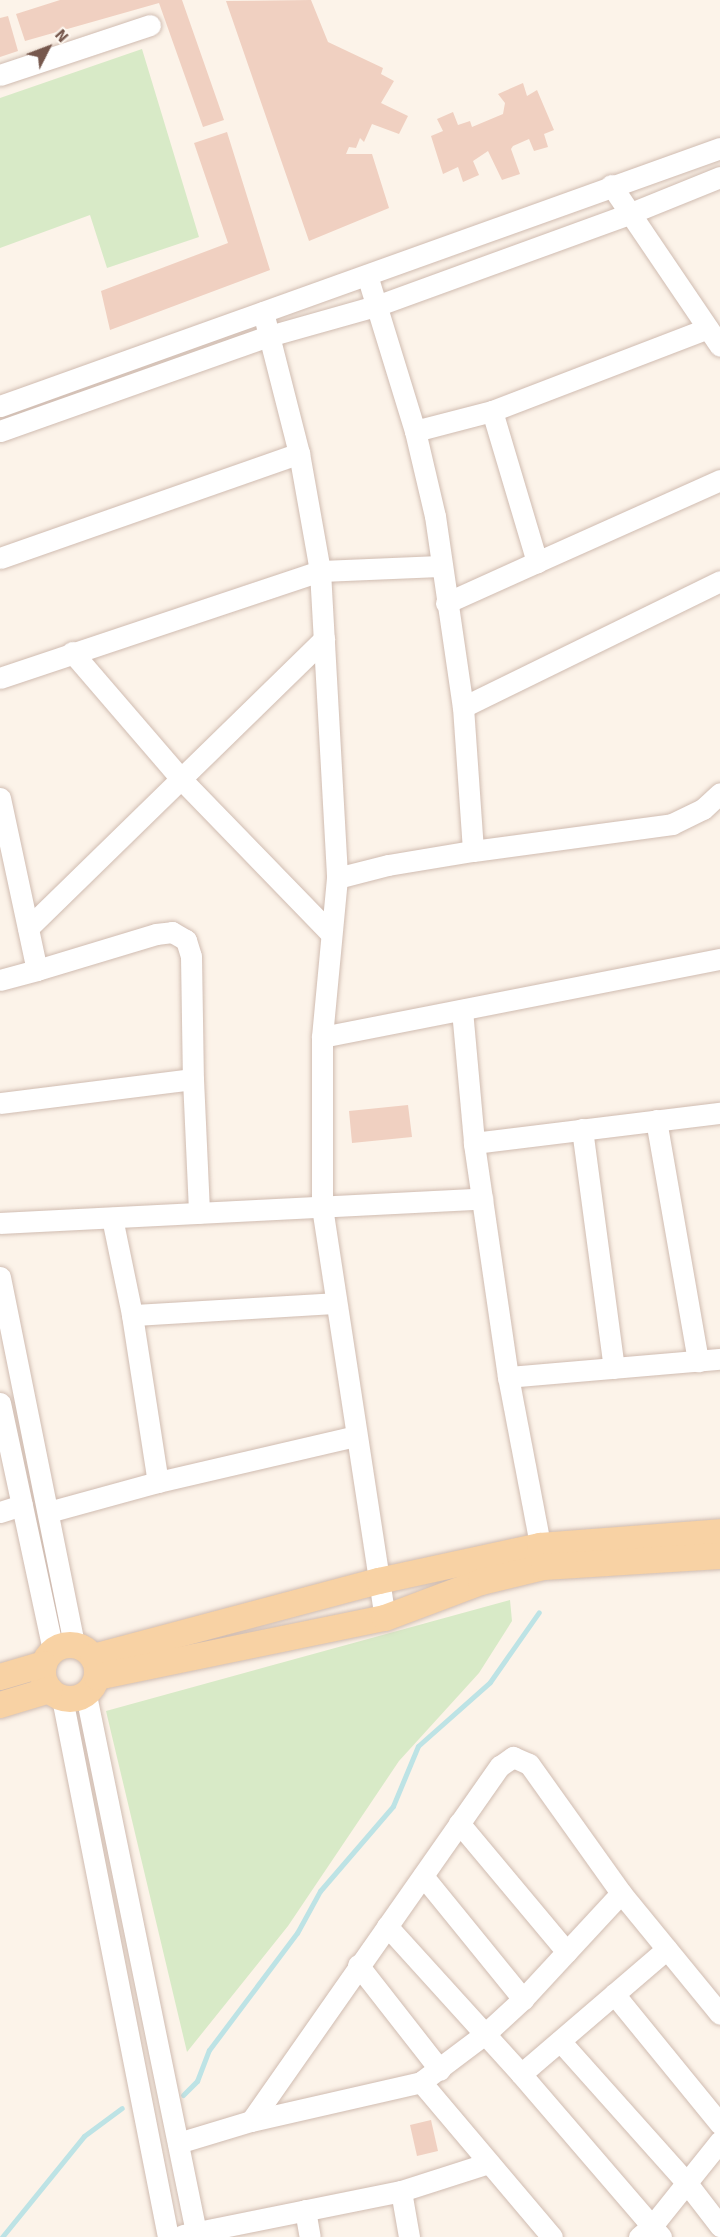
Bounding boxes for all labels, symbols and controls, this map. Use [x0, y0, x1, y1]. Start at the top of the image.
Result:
north arrow [18, 18, 78, 78]
text: N [50, 25, 73, 47]

